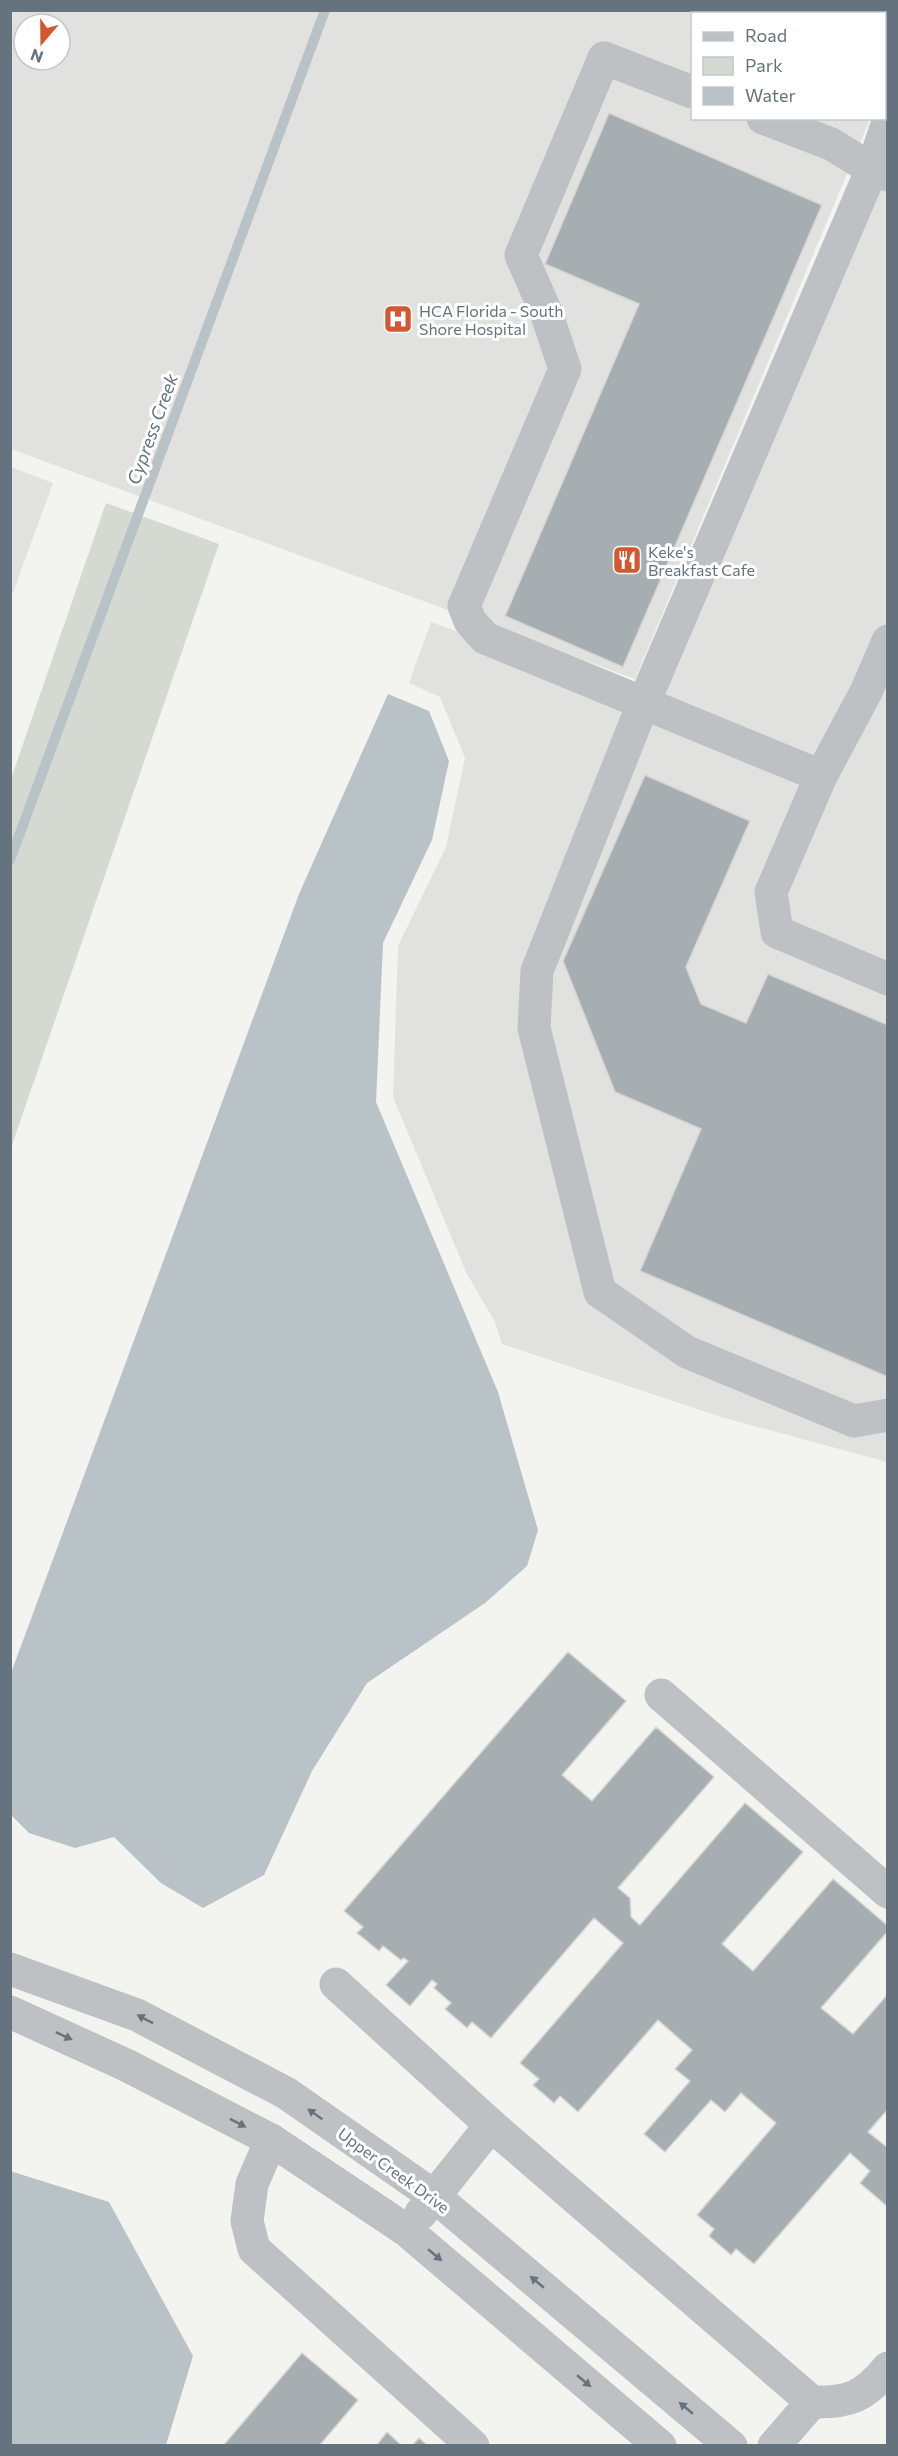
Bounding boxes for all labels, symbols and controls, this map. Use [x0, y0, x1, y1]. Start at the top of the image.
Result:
north arrow [12, 12, 72, 72]
legend [691, 12, 886, 120]
text: Road [745, 24, 787, 46]
text: N [28, 46, 46, 68]
text: Park [745, 54, 783, 76]
text: Water [745, 84, 796, 106]
place label: HCA Florida - South Shore Hospital [419, 301, 563, 338]
hospital icon: HCA Florida - South Shore Hospital [382, 303, 414, 335]
water label: Cypress Creek [122, 370, 183, 487]
place label: Keke's Breakfast Cafe [648, 542, 755, 579]
restaurant icon: Keke's Breakfast Cafe [611, 544, 643, 576]
one-way arrow [136, 2015, 153, 2024]
one-way arrow [55, 2032, 72, 2041]
one-way arrow [307, 2109, 323, 2120]
one-way arrow [230, 2118, 247, 2128]
street label: Upper Creek Drive [335, 2123, 453, 2217]
one-way arrow [427, 2248, 443, 2261]
one-way arrow [529, 2276, 545, 2289]
one-way arrow [576, 2374, 592, 2387]
one-way arrow [679, 2402, 694, 2415]

